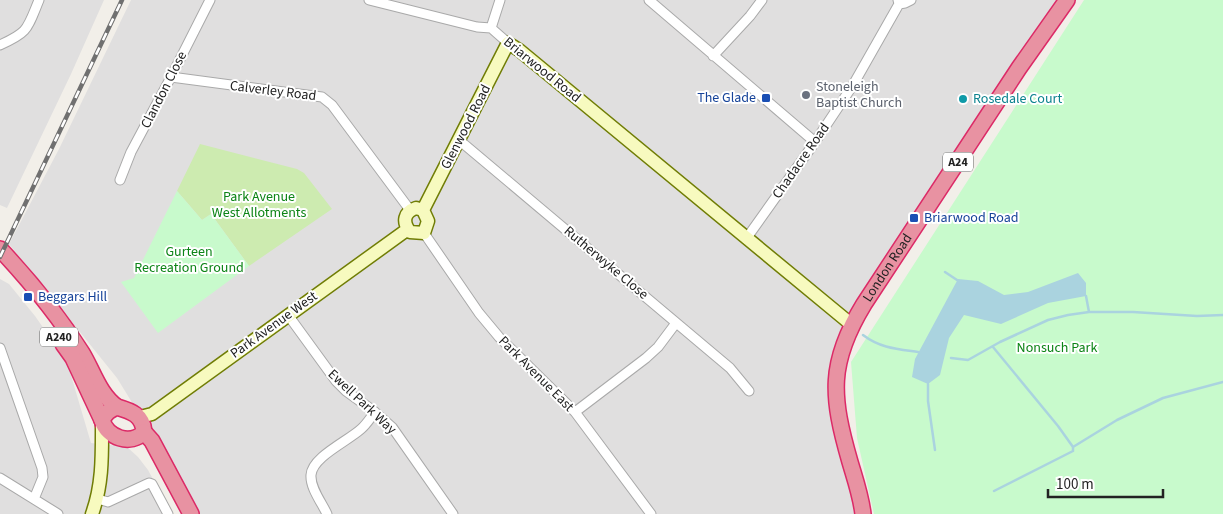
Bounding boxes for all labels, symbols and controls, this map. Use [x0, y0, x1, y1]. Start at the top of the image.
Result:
street label: Briarwood Road [499, 32, 585, 108]
street label: Clandon Close [136, 48, 192, 132]
street label: Calverley Road [229, 76, 317, 106]
place label: Stoneleigh Baptist Church [816, 77, 902, 113]
street label: Glenwood Road [436, 81, 496, 173]
place label: The Glade [697, 88, 756, 108]
marker: Stoneleigh Baptist Church [800, 89, 812, 101]
place label: Rosedale Court [973, 89, 1062, 109]
marker: The Glade [760, 92, 772, 104]
marker: Rosedale Court [957, 93, 969, 105]
street label: Chadacre Road [767, 119, 835, 203]
road number: A24 [943, 152, 973, 172]
park label: Park Avenue West Allotments [212, 187, 306, 223]
place label: Briarwood Road [924, 208, 1019, 228]
marker: Briarwood Road [908, 212, 920, 224]
street label: Rutherwyke Close [559, 222, 653, 304]
street label: London Road [858, 230, 917, 306]
park label: Gurteen Recreation Ground [134, 242, 244, 278]
street label: Park Avenue West [226, 286, 322, 363]
place label: Beggars Hill [38, 287, 108, 307]
marker: Beggars Hill [22, 291, 34, 303]
road number: A240 [40, 328, 78, 347]
street label: Park Avenue East [494, 332, 578, 416]
park label: Nonsuch Park [1017, 338, 1097, 358]
street label: Ewell Park Way [323, 365, 401, 440]
scale bar [1048, 466, 1163, 498]
text: 100 m [1056, 474, 1094, 495]

